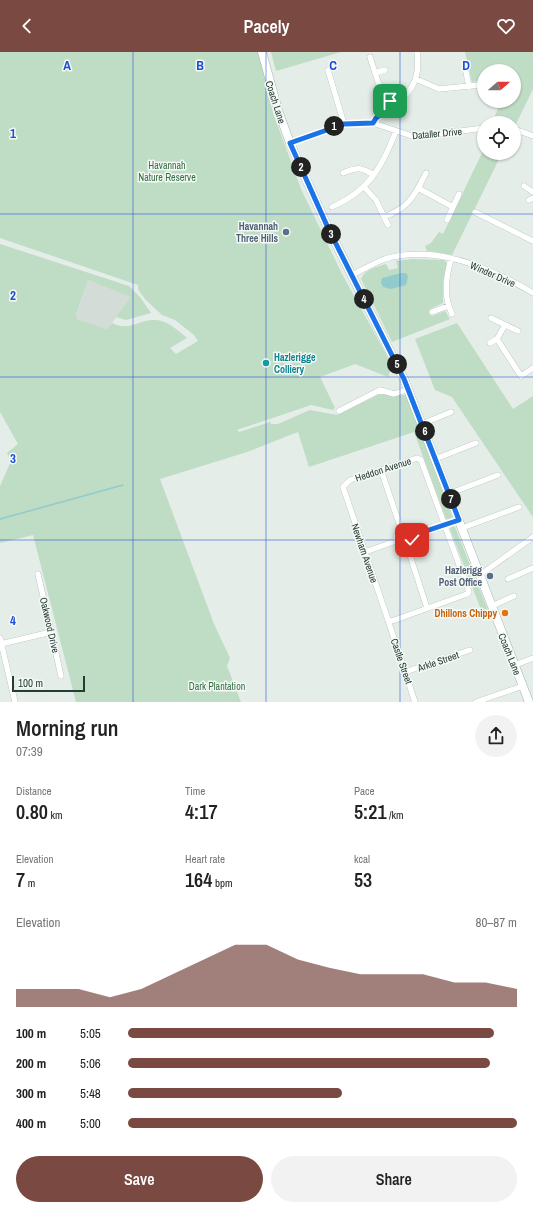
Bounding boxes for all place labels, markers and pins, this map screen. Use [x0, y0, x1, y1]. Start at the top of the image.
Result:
pin [373, 84, 407, 118]
pin: 1 [324, 116, 344, 136]
pin: 2 [291, 157, 311, 177]
place label: Havannah Three Hills [236, 220, 278, 245]
pin: 3 [321, 224, 341, 244]
marker: Havannah Three Hills [281, 227, 291, 237]
pin: 4 [354, 289, 374, 309]
place label: Hazlerigge Colliery [274, 351, 316, 376]
pin: 5 [387, 354, 407, 374]
marker: Hazlerigge Colliery [261, 358, 271, 368]
pin: 6 [415, 421, 435, 441]
pin: 7 [441, 489, 461, 509]
pin [395, 523, 429, 557]
place label: Hazlerigg Post Office [439, 564, 482, 589]
marker: Hazlerigg Post Office [485, 571, 495, 581]
place label: Dhillons Chippy [435, 607, 497, 620]
marker: Dhillons Chippy [500, 608, 510, 618]

